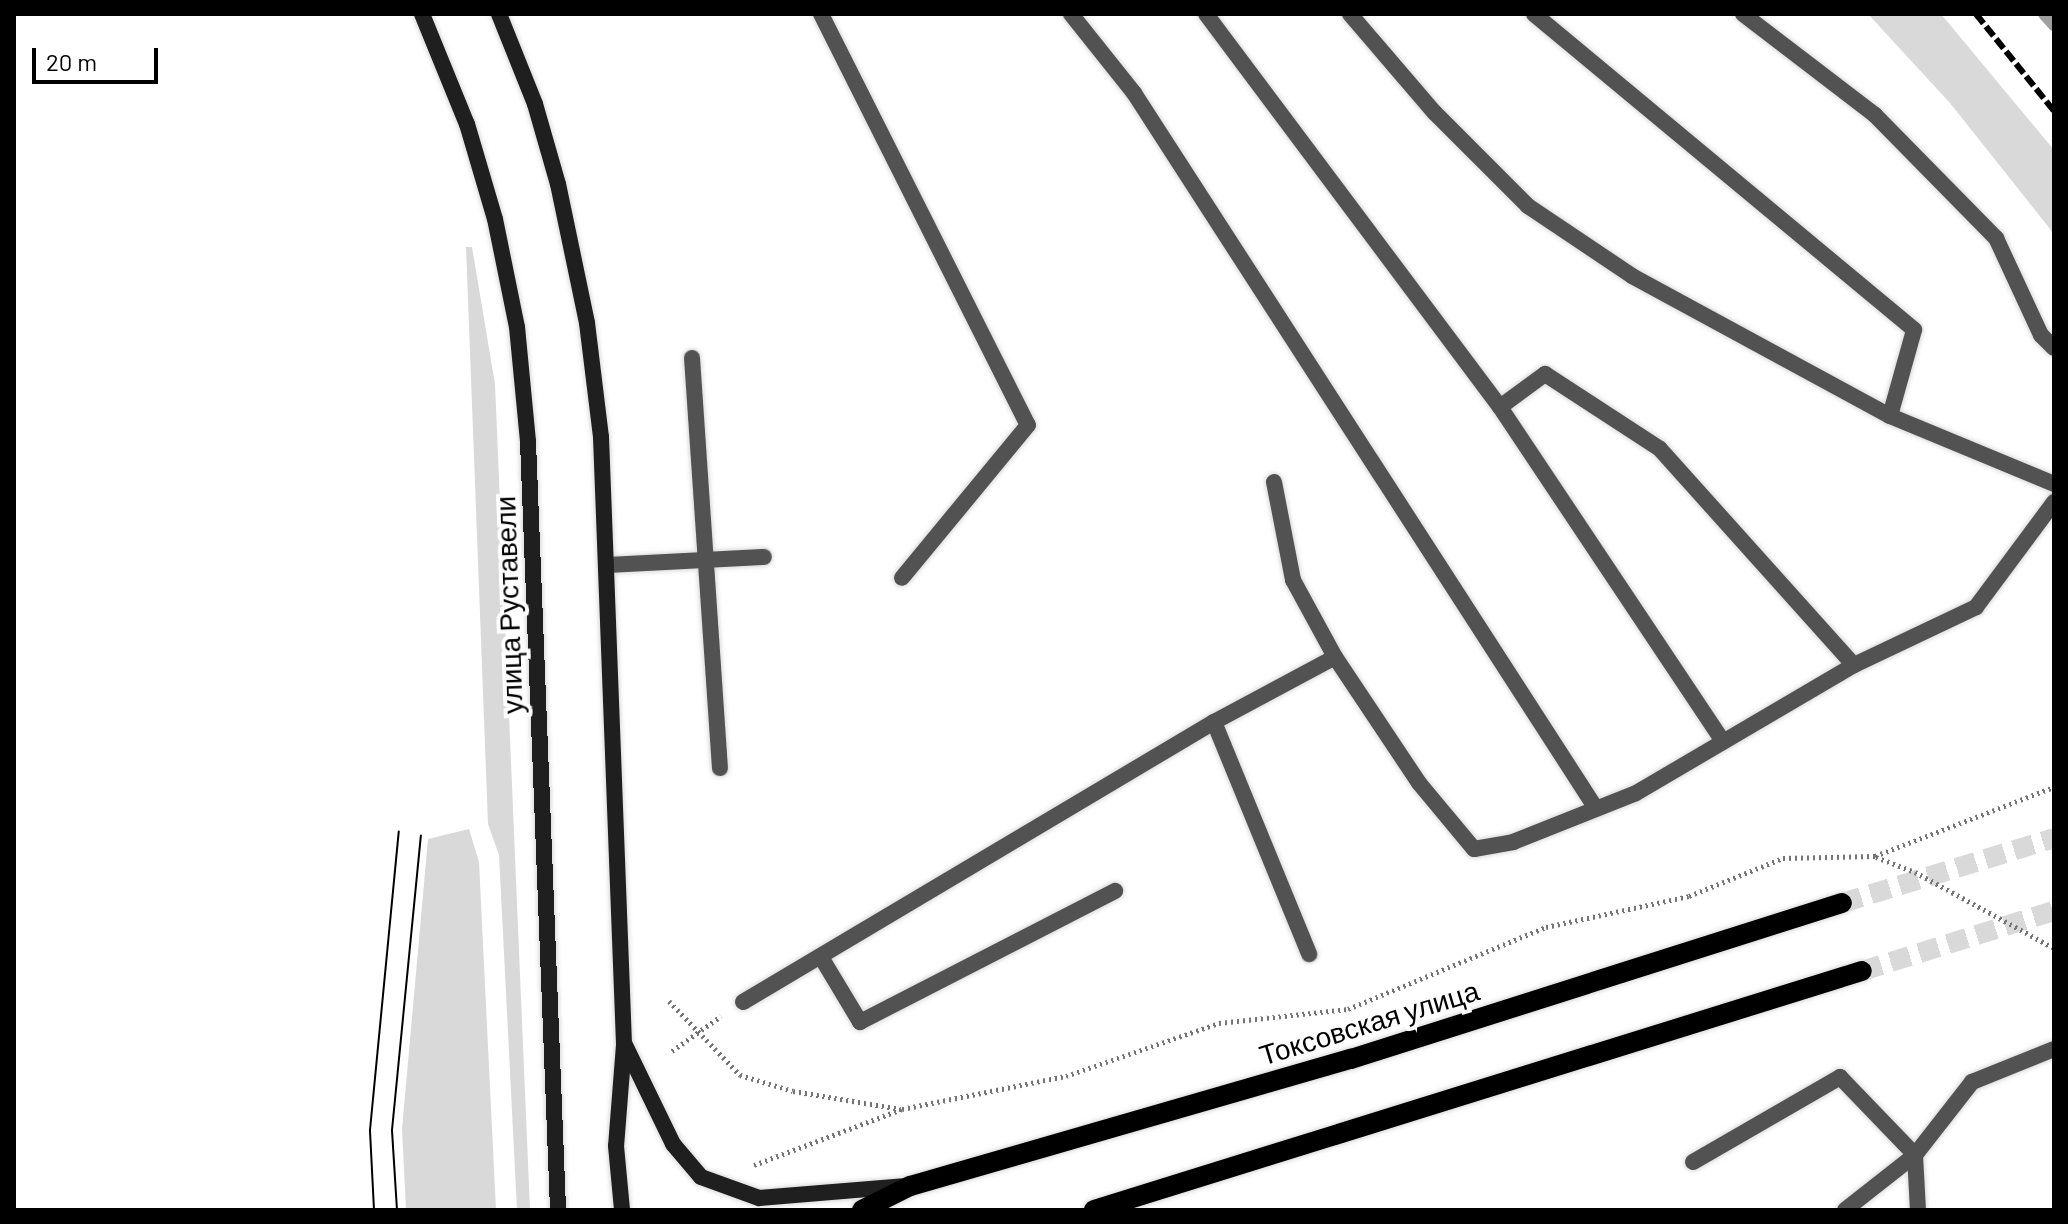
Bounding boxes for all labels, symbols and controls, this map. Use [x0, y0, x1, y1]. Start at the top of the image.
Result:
scale bar [36, 32, 162, 82]
text: 20 m [46, 47, 97, 76]
street label: улица Руставели [487, 495, 529, 715]
street label: Токсовская улица [1255, 973, 1483, 1071]

